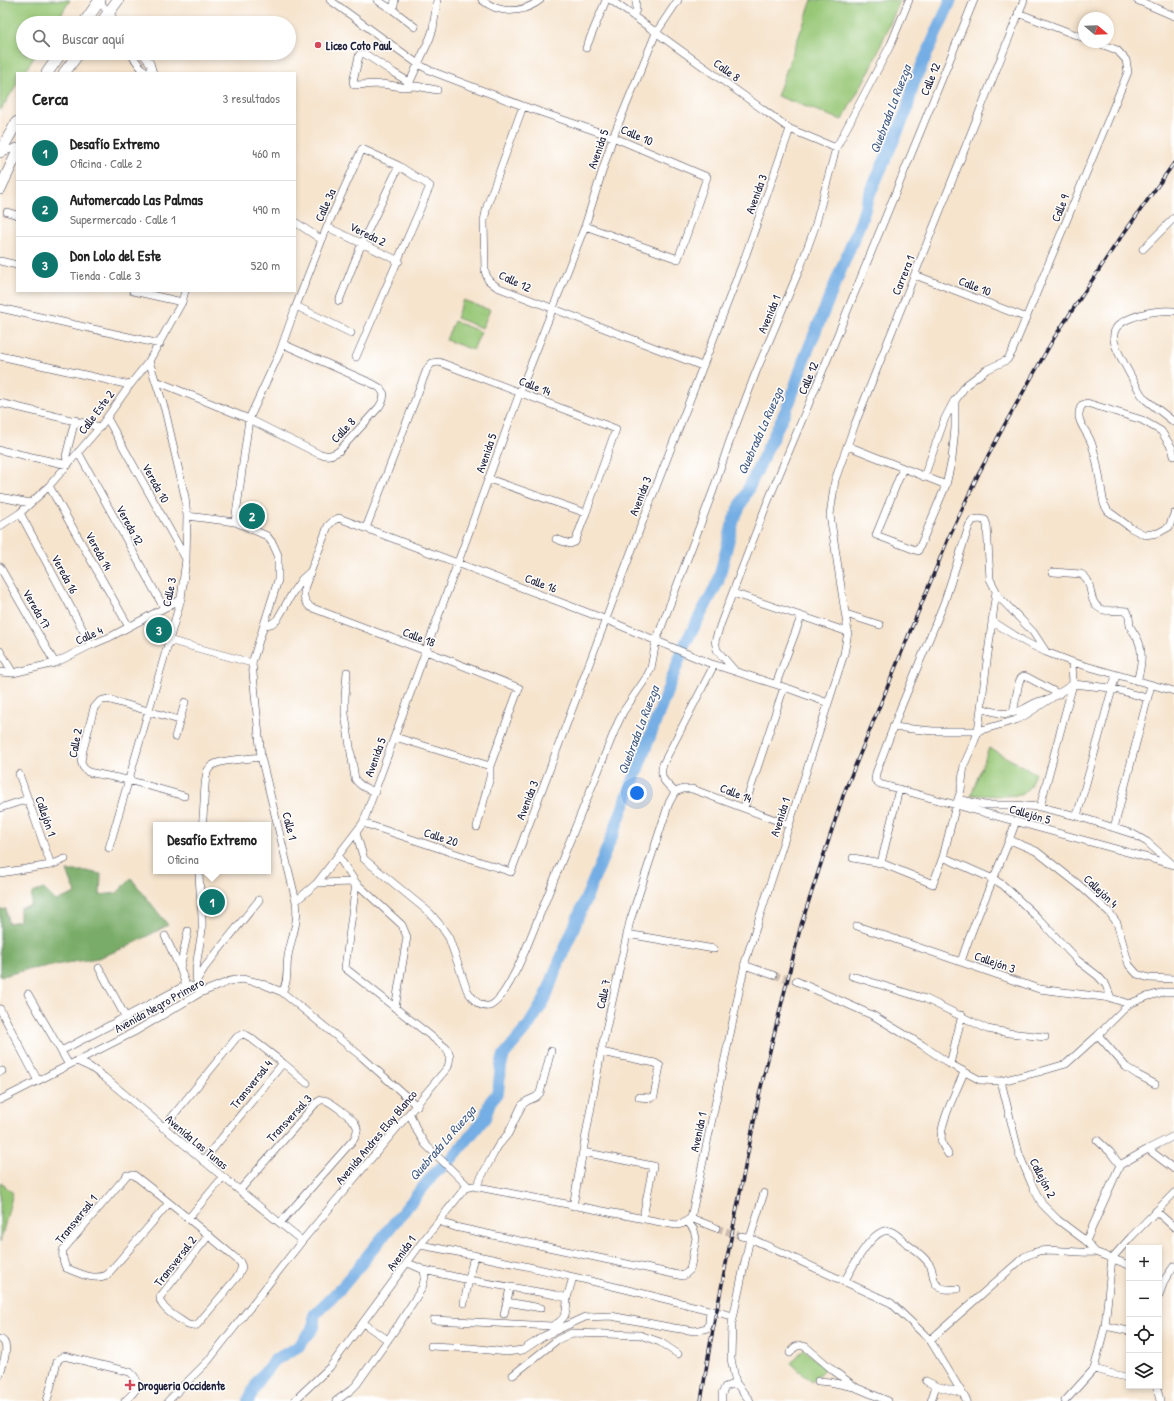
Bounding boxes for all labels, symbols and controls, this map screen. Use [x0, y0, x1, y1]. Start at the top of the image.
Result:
north arrow [1078, 12, 1114, 48]
search box [16, 16, 296, 60]
icon: search [30, 27, 52, 49]
text: Buscar aquí [62, 28, 125, 49]
place label: Liceo Coto Paul [326, 37, 393, 54]
marker: Liceo Coto Paul [313, 40, 323, 50]
street label: Calle 8 [710, 55, 744, 85]
street label: Calle 12 [916, 60, 944, 98]
water label: Quebrada La Ruezga [865, 61, 917, 156]
text: Cerca [32, 87, 68, 110]
text: 3 resultados [222, 89, 280, 107]
street label: Calle 10 [618, 121, 656, 149]
street label: Avenida 5 [583, 127, 613, 171]
text: Desafío Extremo [70, 133, 160, 154]
text: 1 [43, 144, 47, 162]
text: 460 m [252, 144, 280, 162]
text: Oficina · Calle 2 [70, 154, 142, 172]
street label: Avenida 3 [741, 172, 771, 216]
street label: Calle 3a [310, 186, 340, 224]
text: Automercado Las Palmas [70, 189, 203, 210]
street label: Calle 9 [1047, 191, 1073, 224]
text: 2 [42, 200, 48, 218]
text: 490 m [253, 200, 280, 218]
text: Supermercado · Calle 1 [70, 210, 176, 228]
street label: Vereda 2 [347, 218, 389, 250]
text: Don Lolo del Este [70, 245, 161, 266]
street label: Carrera 1 [887, 252, 919, 298]
text: 3 [42, 256, 48, 274]
text: 520 m [251, 256, 280, 274]
text: Tienda · Calle 3 [70, 266, 141, 284]
street label: Calle 12 [496, 266, 534, 296]
street label: Calle 10 [956, 272, 994, 300]
street label: Avenida 1 [753, 292, 785, 336]
street label: Calle 12 [794, 359, 823, 397]
street label: Calle 14 [517, 372, 554, 400]
water label: Quebrada La Ruezga [733, 383, 789, 478]
street label: Calle Este 2 [74, 386, 118, 438]
street label: Calle 8 [327, 414, 359, 446]
street label: Avenida 5 [471, 431, 501, 475]
street label: Vereda 10 [138, 460, 174, 506]
street label: Avenida 3 [625, 474, 655, 518]
pin: 2 [239, 501, 265, 531]
street label: Vereda 12 [112, 502, 148, 548]
street label: Vereda 14 [81, 529, 117, 574]
street label: Vereda 16 [48, 551, 83, 597]
street label: Calle 16 [523, 569, 560, 597]
street label: Calle 3 [158, 576, 180, 608]
street label: Vereda 17 [19, 586, 55, 632]
pin: 3 [146, 615, 172, 645]
street label: Calle 4 [73, 621, 106, 649]
street label: Calle 18 [400, 623, 438, 651]
water label: Quebrada La Ruezga [613, 682, 665, 777]
street label: Calle 2 [64, 727, 86, 759]
street label: Avenida 5 [360, 735, 390, 779]
street label: Avenida 3 [512, 778, 542, 822]
street label: Calle 14 [718, 779, 755, 807]
your location [627, 783, 647, 803]
street label: Callejón 1 [31, 794, 61, 838]
street label: Avenida 1 [766, 795, 794, 839]
street label: Callejón 5 [1007, 800, 1053, 828]
street label: Calle 1 [278, 810, 302, 842]
popup [153, 822, 271, 874]
street label: Calle 20 [422, 824, 460, 850]
text: Desafío Extremo [167, 829, 257, 850]
text: Oficina [167, 850, 199, 868]
street label: Callejón 4 [1080, 871, 1122, 912]
pin: 1 [199, 887, 225, 917]
street label: Callejón 3 [972, 947, 1018, 977]
street label: Avenida Negro Primero [111, 973, 207, 1037]
street label: Calle 7 [592, 978, 614, 1010]
street label: Transversal 4 [226, 1055, 276, 1112]
street label: Avenida Andres Eloy Blanco [331, 1086, 421, 1188]
street label: Transversal 3 [262, 1090, 316, 1146]
water label: Quebrada La Ruezga [405, 1101, 481, 1185]
street label: Avenida Las Tunas [162, 1111, 232, 1174]
street label: Avenida 1 [686, 1111, 710, 1153]
street label: Callejón 2 [1026, 1155, 1060, 1201]
street label: Transversal 1 [51, 1191, 101, 1247]
street label: Transversal 2 [150, 1232, 200, 1290]
street label: Avenida 1 [382, 1232, 420, 1274]
map controls [1126, 1245, 1162, 1389]
button: + [1126, 1245, 1162, 1281]
button: − [1126, 1281, 1162, 1317]
button: locate [1126, 1317, 1162, 1353]
button: layers [1126, 1353, 1162, 1389]
place label: Drogueria Occidente [138, 1377, 226, 1395]
marker: Drogueria Occidente [125, 1380, 135, 1390]

